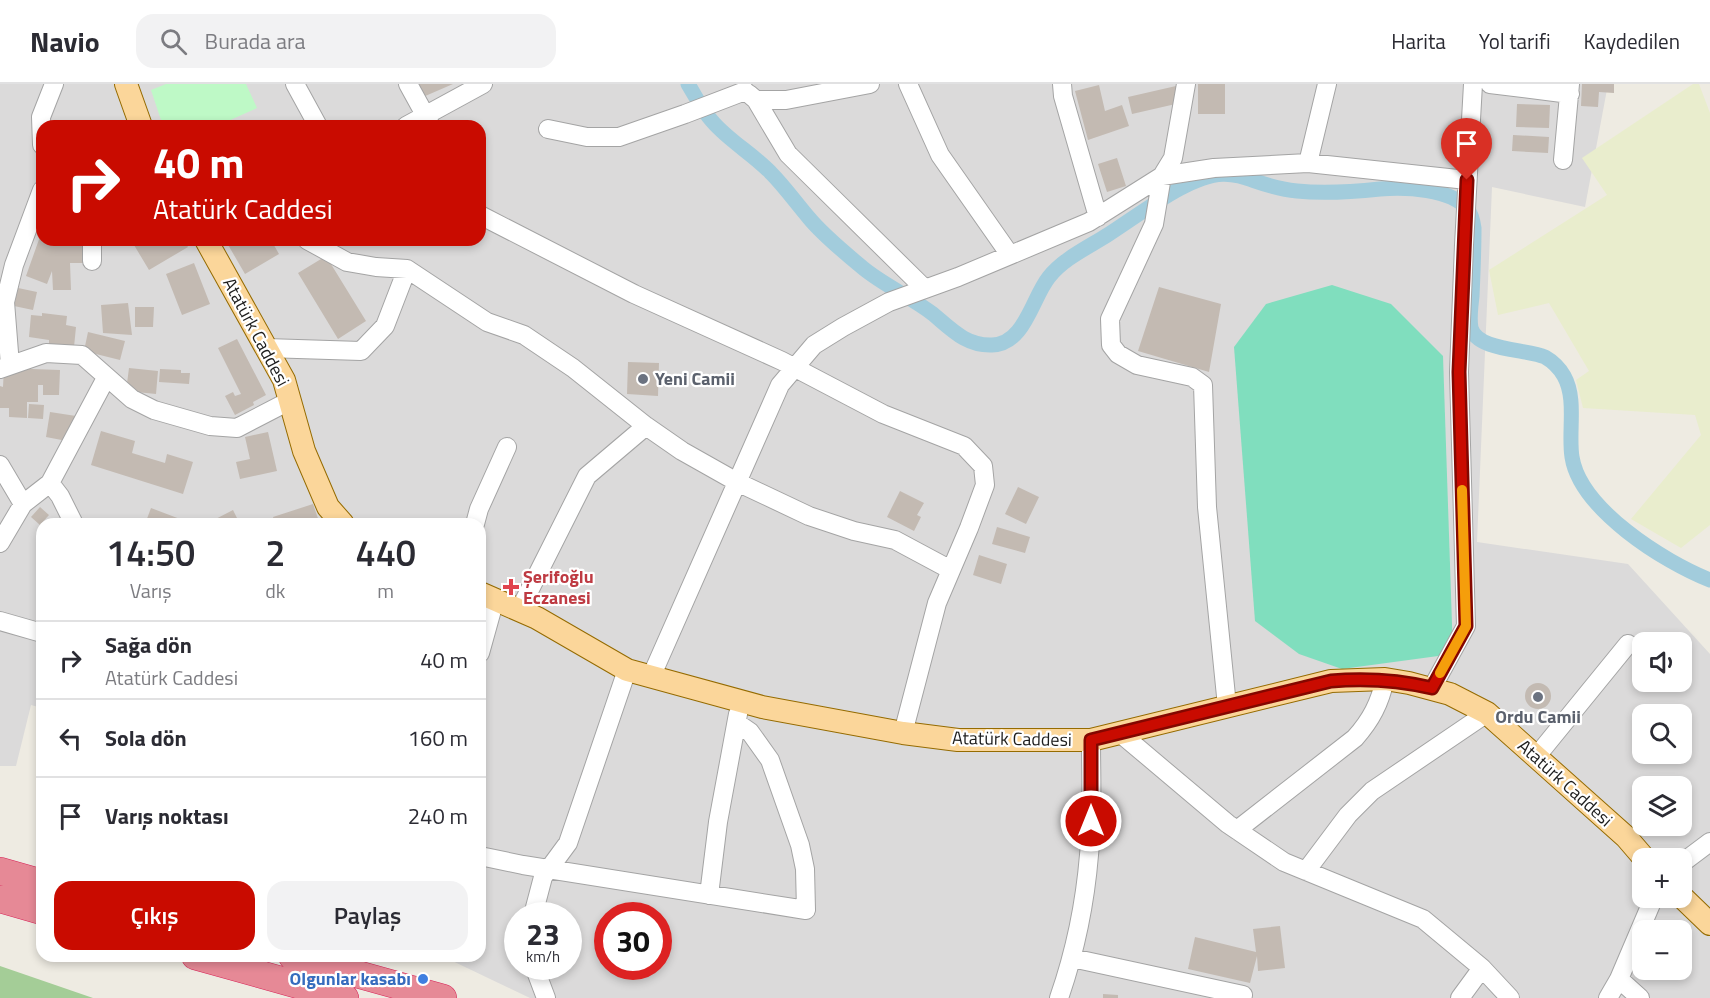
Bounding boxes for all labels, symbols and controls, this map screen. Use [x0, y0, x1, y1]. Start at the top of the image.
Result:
search box [136, 14, 556, 68]
text: Navio [30, 20, 100, 63]
text: Burada ara [205, 24, 306, 58]
icon: search [157, 25, 190, 58]
text: Harita [1391, 25, 1446, 57]
text: Yol tarifi [1479, 25, 1551, 57]
text: Kaydedilen [1584, 25, 1680, 57]
pin [1441, 118, 1492, 180]
icon: arrive [1450, 127, 1483, 160]
text: 40 m [153, 130, 245, 194]
icon: right [54, 144, 132, 222]
text: Atatürk Caddesi [153, 188, 333, 229]
street label: Atatürk Caddesi [216, 273, 296, 391]
place label: Yeni Camii [655, 365, 735, 392]
marker: Yeni Camii [636, 372, 650, 386]
text: 14:50 [106, 525, 195, 580]
text: 2 [265, 525, 285, 580]
text: 440 [355, 525, 416, 580]
place label: Şerifoğlu Eczanesi [523, 563, 594, 611]
text: Varış [130, 575, 172, 606]
text: dk [265, 575, 285, 606]
text: m [377, 575, 394, 606]
marker: Şerifoğlu Eczanesi [504, 580, 518, 594]
text: Sağa dön [105, 628, 192, 662]
map controls [1632, 632, 1692, 980]
button: sound [1632, 632, 1692, 692]
text: 40 m [420, 643, 468, 677]
icon: right [54, 644, 87, 677]
text: Atatürk Caddesi [105, 662, 238, 693]
marker: Ordu Camii [1531, 690, 1545, 704]
place label: Ordu Camii [1495, 703, 1581, 730]
button: search [1632, 704, 1692, 764]
text: Sola dön [105, 721, 187, 755]
text: 160 m [408, 721, 468, 755]
icon: left [54, 722, 87, 755]
street label: Atatürk Caddesi [952, 724, 1072, 753]
street label: Atatürk Caddesi [1512, 733, 1619, 833]
button: layers [1632, 776, 1692, 836]
position arrow [1059, 789, 1123, 853]
text: Varış noktası [105, 799, 229, 833]
text: 240 m [408, 799, 468, 833]
icon: arrive [54, 800, 87, 833]
button: + [1632, 848, 1692, 908]
button: Çıkış [54, 881, 255, 950]
button: Paylaş [267, 881, 468, 950]
speed limit sign: 30 [594, 902, 672, 980]
text: 23 [526, 911, 560, 957]
button: − [1632, 920, 1692, 980]
text: km/h [526, 945, 560, 968]
place label: Olgunlar kasabı [290, 965, 411, 992]
marker: Olgunlar kasabı [416, 972, 430, 986]

